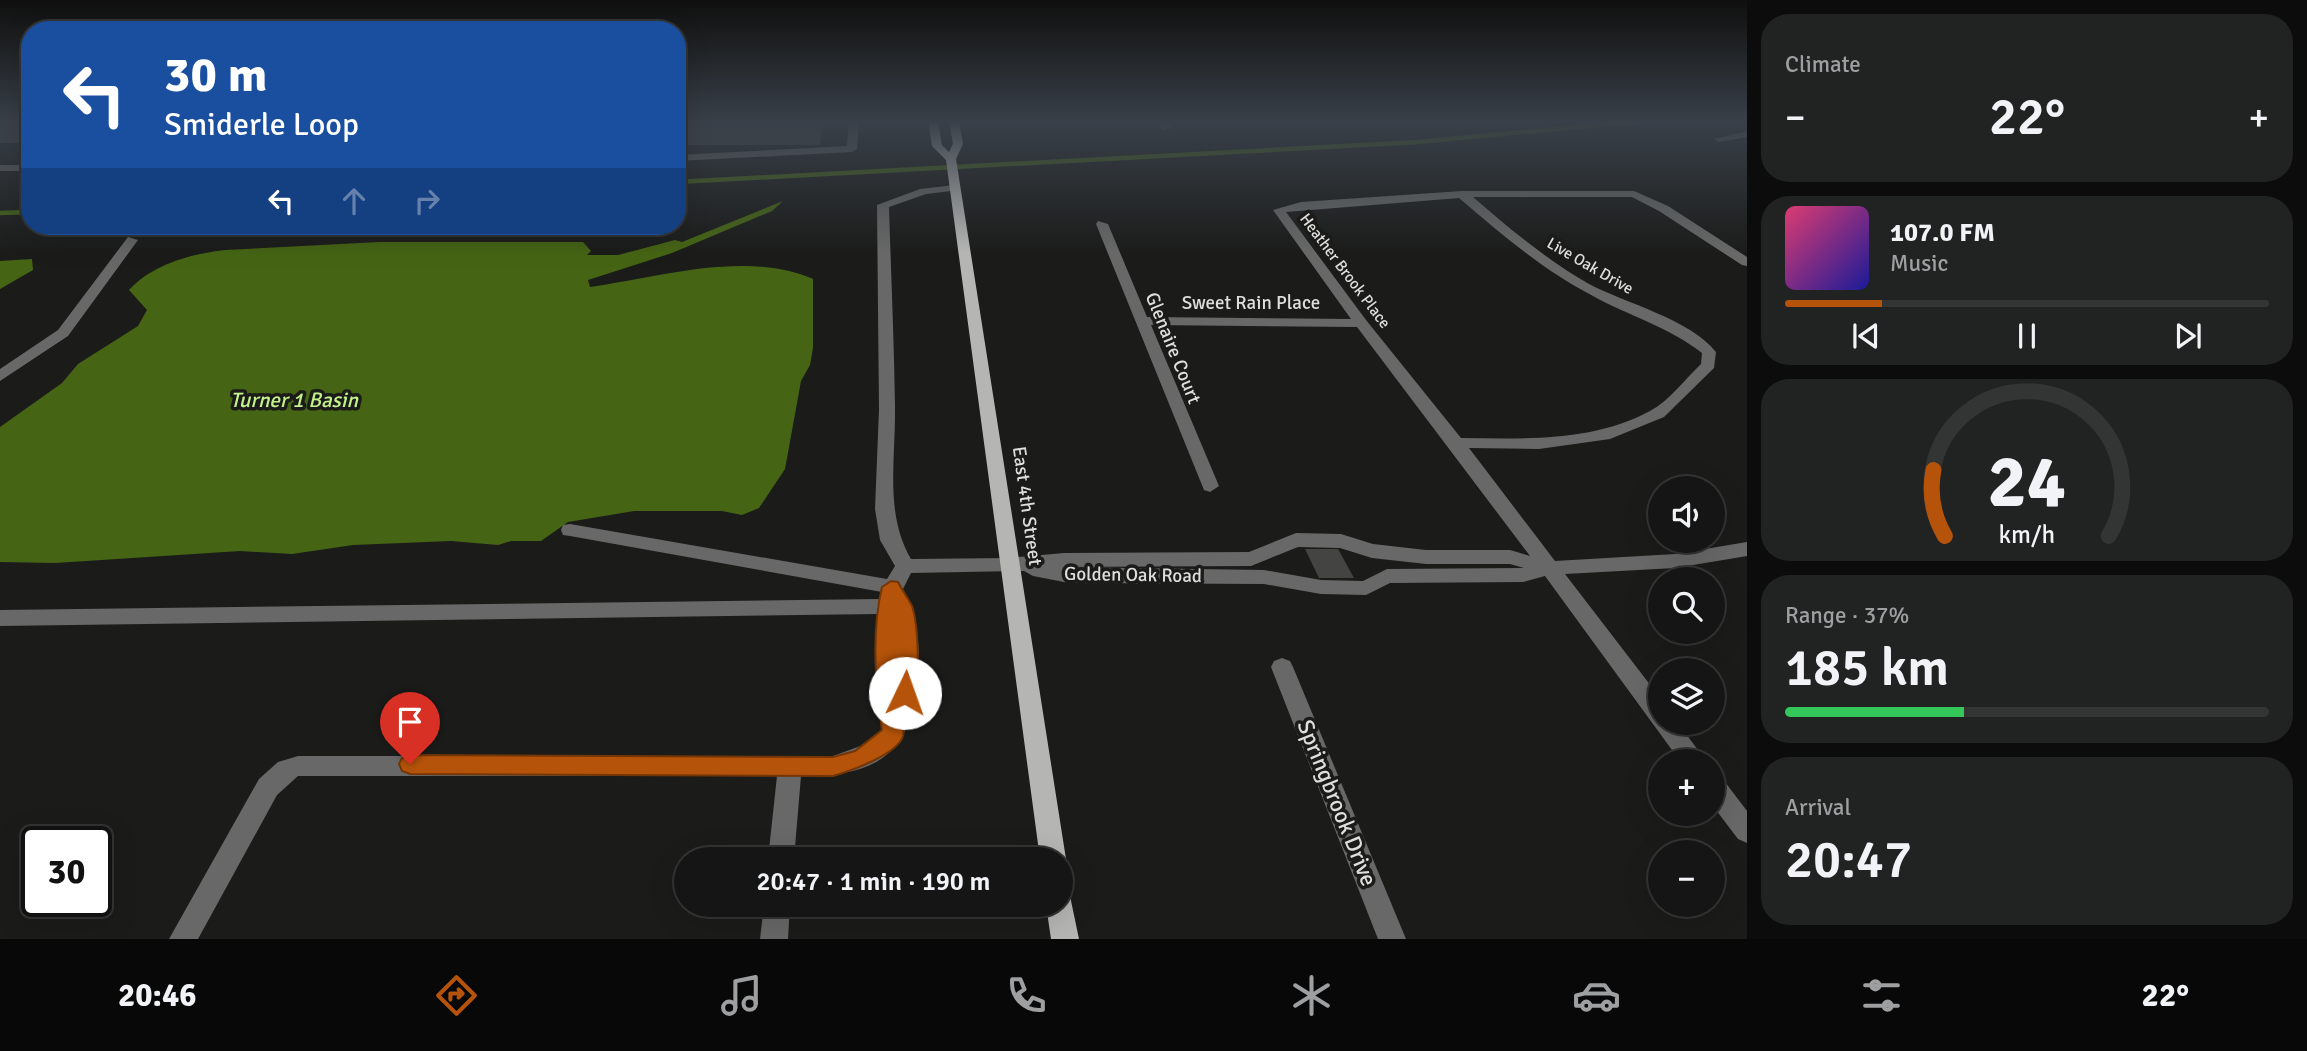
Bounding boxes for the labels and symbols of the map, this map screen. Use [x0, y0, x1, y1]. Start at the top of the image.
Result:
street label: Heather Brook Place [1295, 209, 1395, 333]
street label: Live Oak Drive [1543, 233, 1637, 299]
street label: Glenaire Court [1140, 289, 1206, 408]
street label: Sweet Rain Place [1182, 291, 1320, 315]
water label: Turner 1 Basin [230, 387, 358, 413]
street label: East 4th Street [1007, 445, 1047, 568]
street label: Golden Oak Road [1064, 562, 1202, 588]
position arrow [868, 656, 942, 730]
pin [380, 692, 440, 764]
street label: Springbrook Drive [1290, 716, 1384, 890]
speed limit sign: 30 [21, 826, 112, 917]

